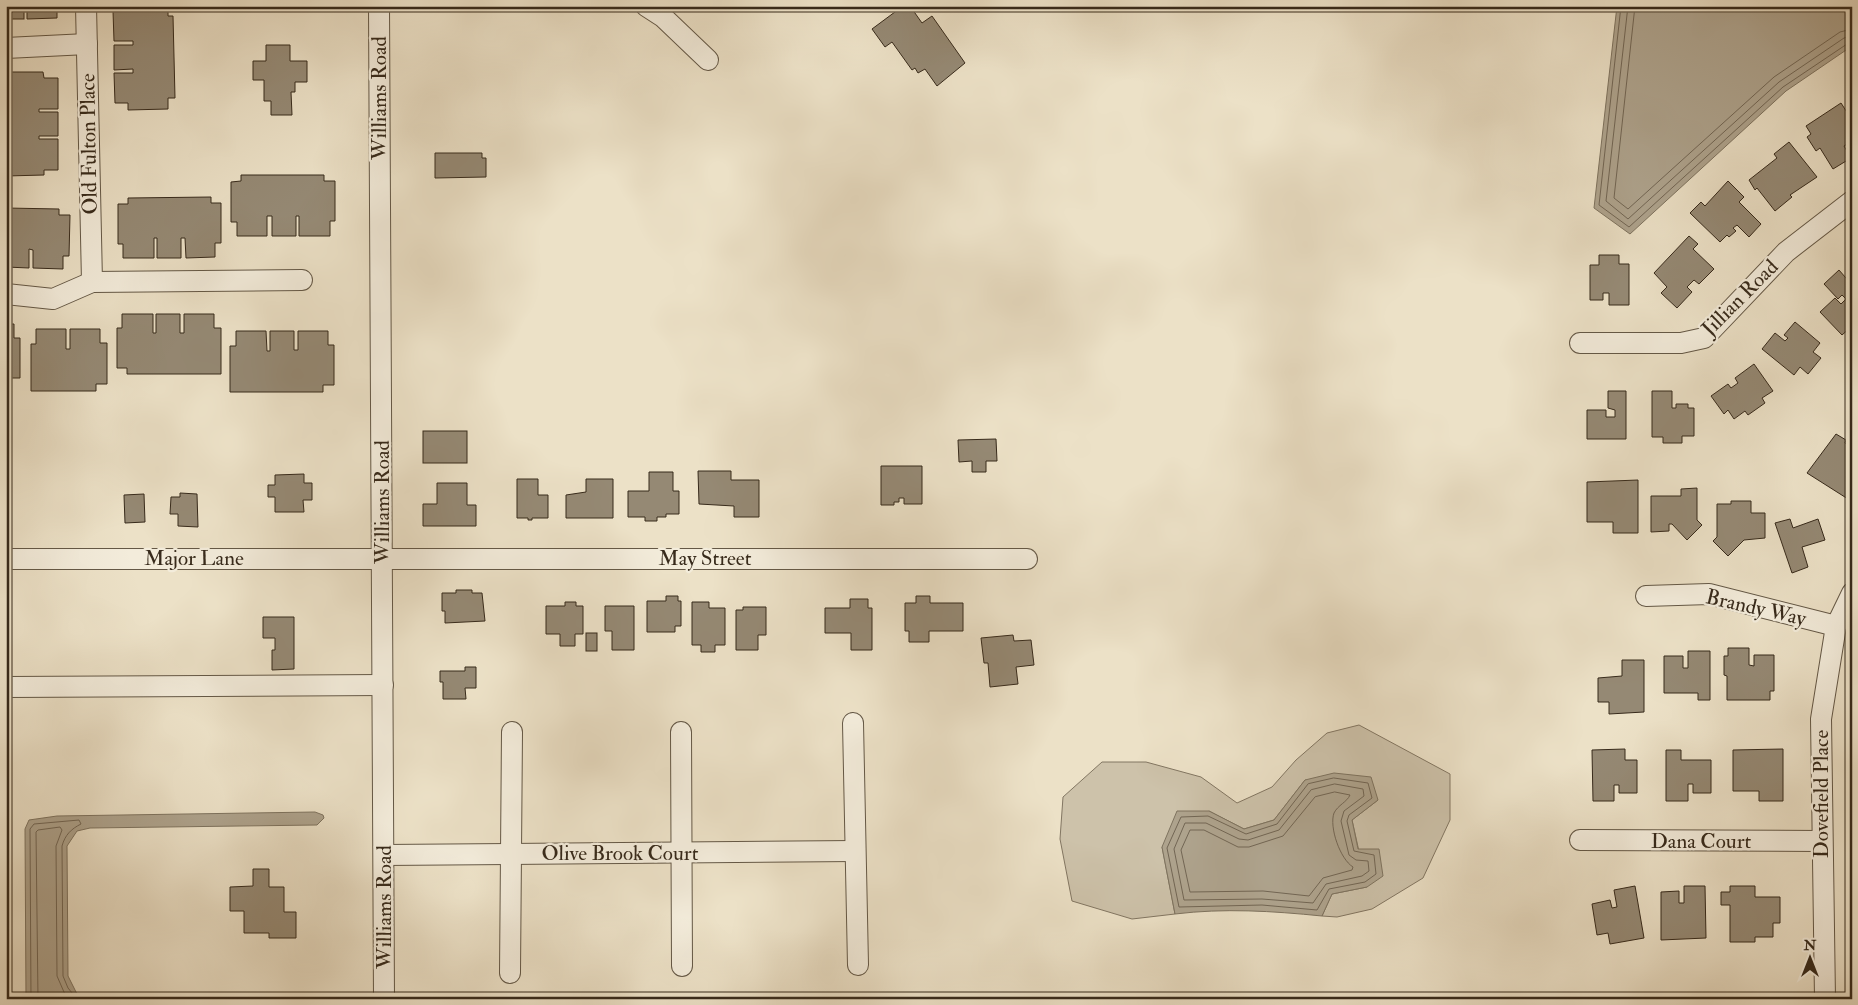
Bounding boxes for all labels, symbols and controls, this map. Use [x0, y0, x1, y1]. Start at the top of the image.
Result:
street label: Williams Road [366, 35, 393, 161]
street label: Old Fulton Place [74, 73, 104, 215]
street label: Jillian Road [1695, 253, 1785, 343]
street label: Williams Road [369, 439, 396, 565]
street label: Major Lane [144, 545, 244, 572]
street label: May Street [659, 545, 752, 572]
street label: Brandy Way [1703, 583, 1809, 633]
street label: Dovefield Place [1808, 729, 1835, 858]
street label: Dana Court [1651, 828, 1751, 855]
street label: Olive Brook Court [542, 840, 699, 867]
street label: Williams Road [371, 844, 398, 970]
north arrow [1786, 932, 1836, 982]
text: N [1803, 937, 1817, 954]

